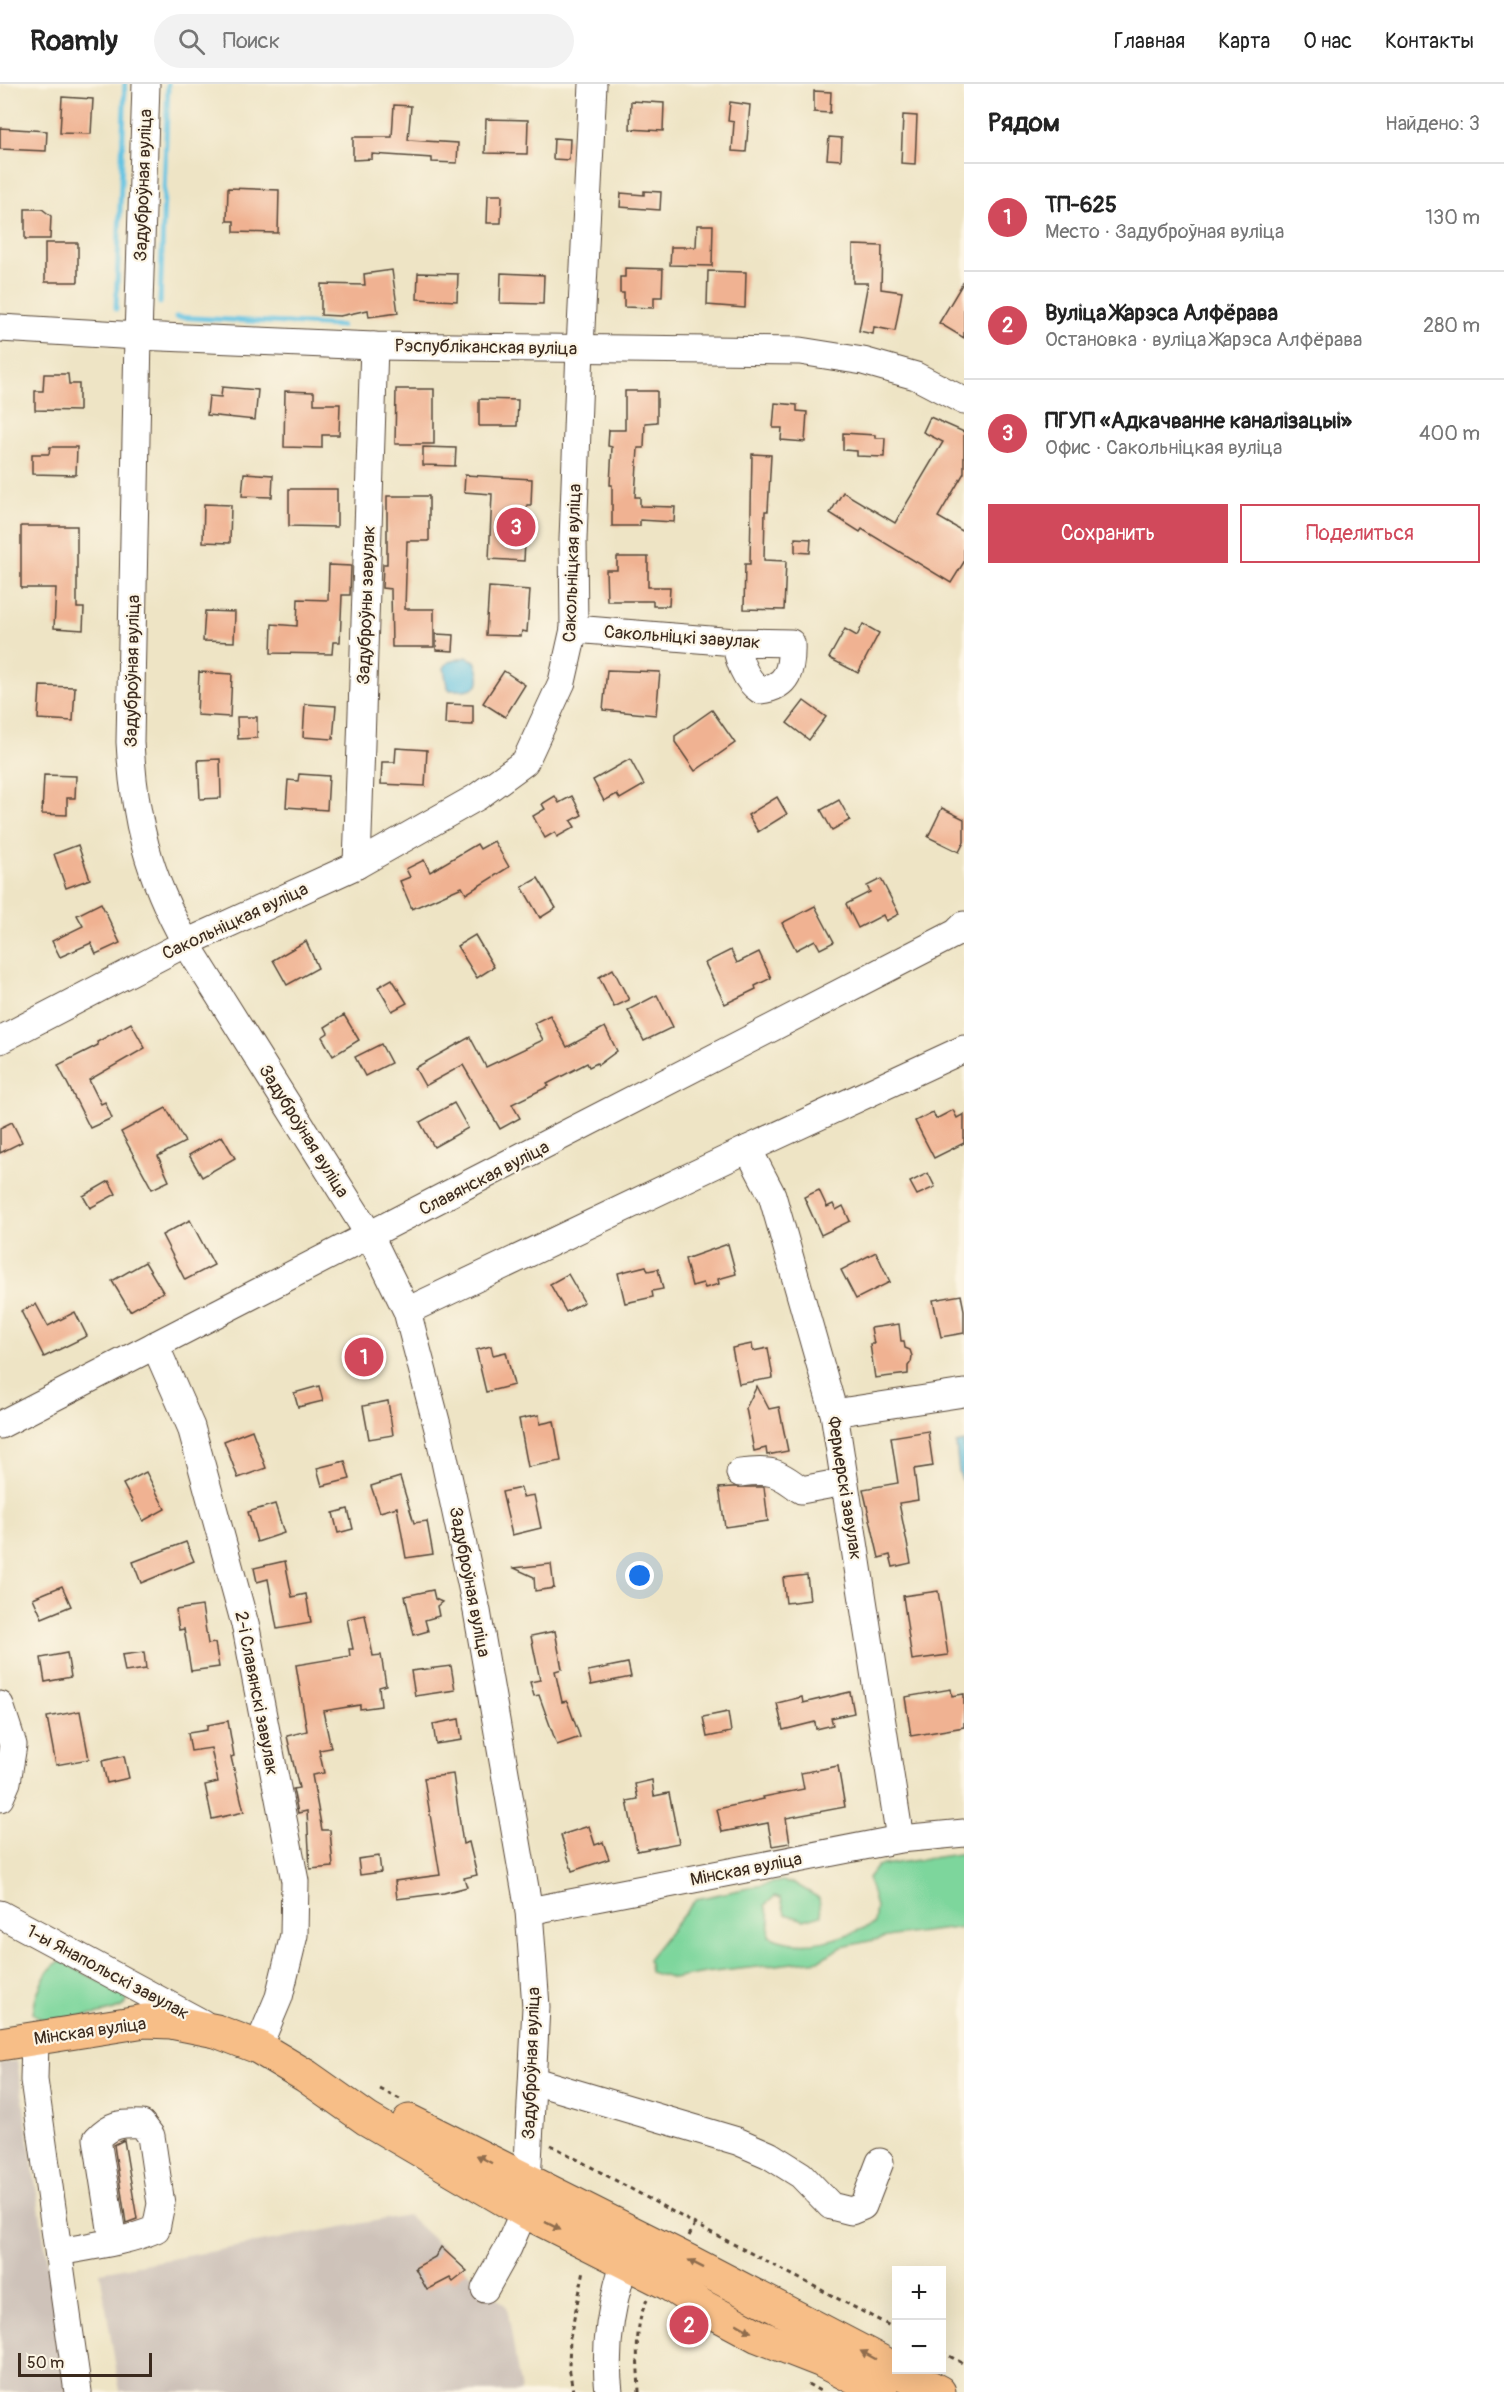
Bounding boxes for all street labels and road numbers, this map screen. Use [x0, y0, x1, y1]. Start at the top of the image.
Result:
street label: Задуброўная вуліца [129, 108, 158, 262]
street label: Рэспубліканская вуліца [395, 334, 577, 361]
street label: Сакольніцкая вуліца [558, 483, 587, 643]
street label: Задуброўны завулак [352, 525, 381, 685]
street label: Задуброўная вуліца [120, 595, 145, 747]
street label: Сакольніцкі завулак [603, 621, 761, 654]
street label: Сакольніцкая вуліца [159, 878, 312, 965]
street label: Задуброўная вуліца [253, 1061, 354, 1202]
street label: Славянская вуліца [415, 1136, 553, 1221]
street label: Фермерскі завулак [822, 1415, 867, 1561]
street label: Задуброўная вуліца [444, 1505, 495, 1659]
street label: 2-і Славянскі завулак [229, 1609, 284, 1777]
street label: Мінская вуліца [688, 1847, 804, 1892]
street label: 1-ы Янапольскі завулак [23, 1920, 193, 2025]
street label: Задуброўная вуліца [517, 1986, 546, 2140]
street label: Мінская вуліца [32, 2012, 148, 2051]

